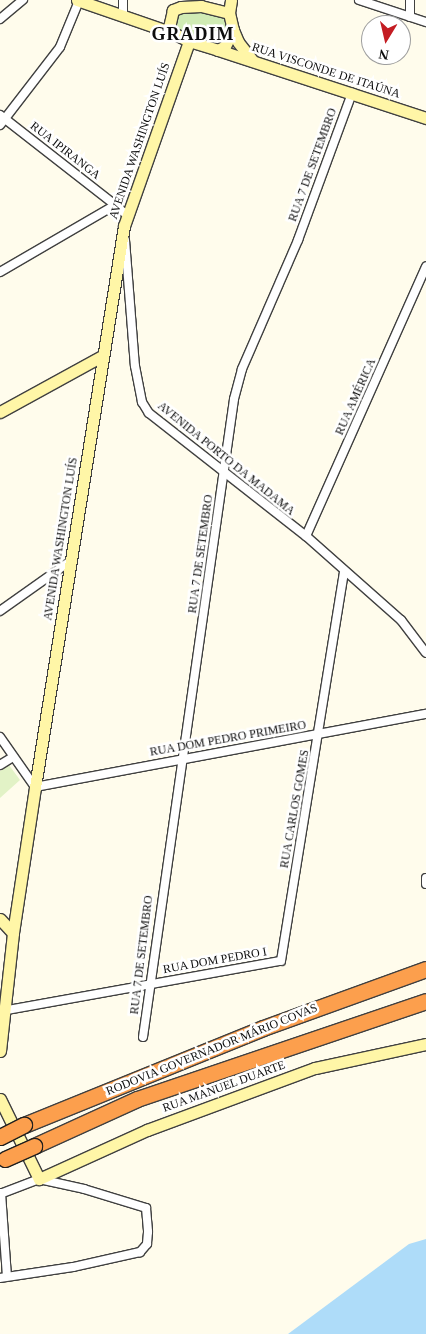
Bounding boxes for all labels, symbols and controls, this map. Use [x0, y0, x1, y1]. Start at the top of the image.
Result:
north arrow [361, 15, 411, 65]
district label: GRADIM [151, 23, 235, 45]
street label: RUA VISCONDE DE ITAÚNA [250, 40, 402, 102]
street label: AVENIDA WASHINGTON LUÍS [106, 60, 174, 222]
street label: RUA 7 DE SETEMBRO [286, 106, 340, 224]
street label: RUA IPIRANGA [27, 119, 103, 183]
street label: RUA AMÉRICA [332, 356, 380, 438]
street label: AVENIDA PORTO DA MADAMA [154, 399, 298, 519]
street label: AVENIDA WASHINGTON LUÍS [41, 456, 81, 622]
street label: RUA 7 DE SETEMBRO [185, 493, 217, 615]
street label: RUA DOM PEDRO PRIMEIRO [148, 718, 308, 760]
street label: RUA CARLOS GOMES [277, 748, 313, 870]
street label: RUA 7 DE SETEMBRO [128, 894, 156, 1016]
street label: RUA DOM PEDRO I [162, 945, 268, 977]
street label: RODOVIA GOVERNADOR MÁRIO COVAS [104, 1001, 320, 1099]
street label: RUA MANUEL DUARTE [160, 1058, 288, 1116]

